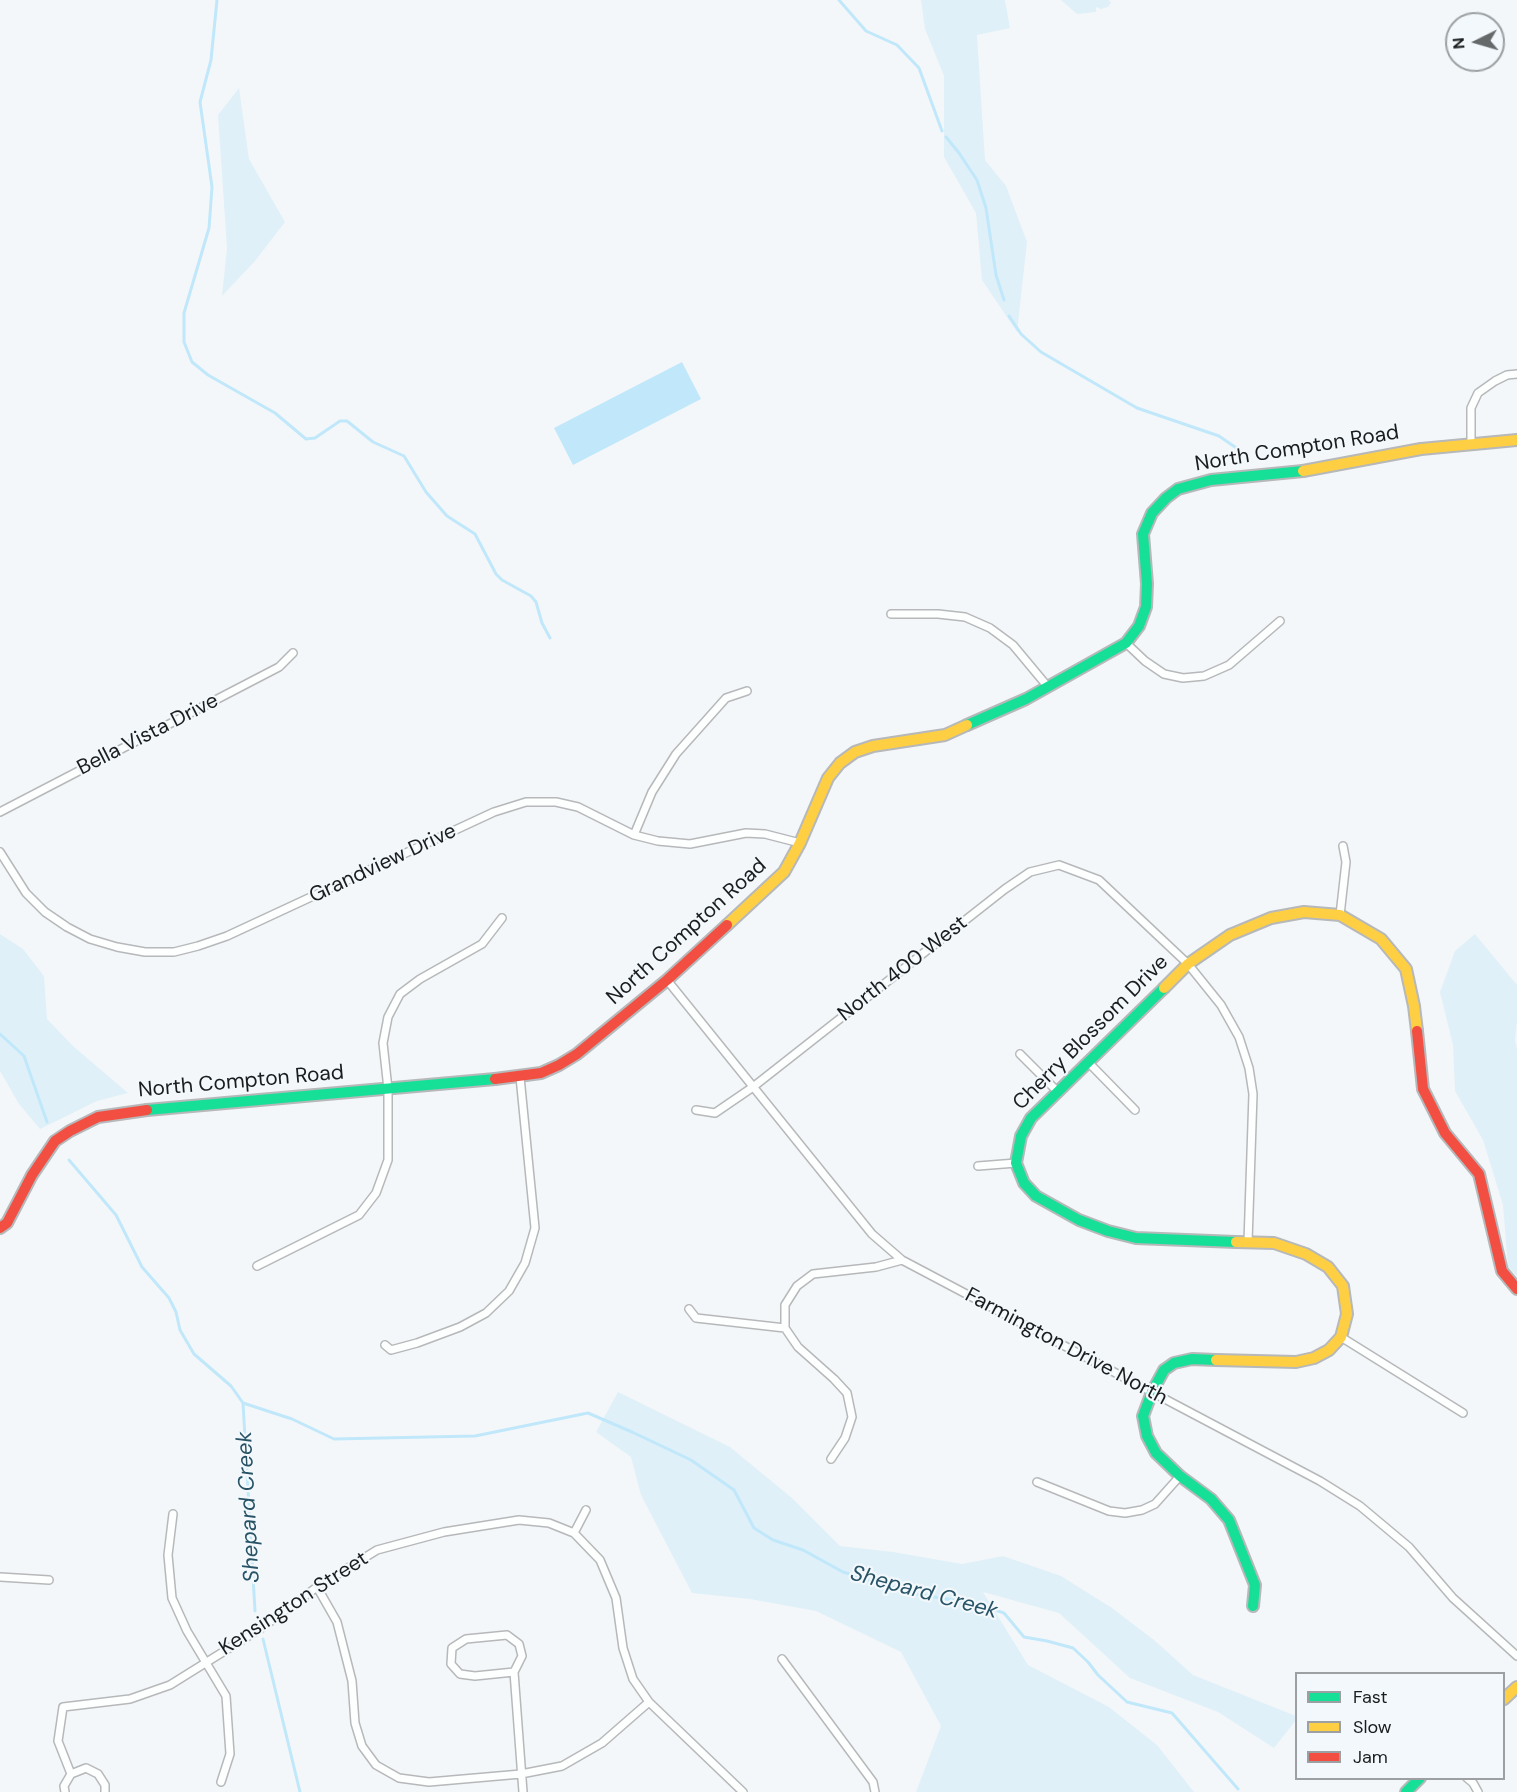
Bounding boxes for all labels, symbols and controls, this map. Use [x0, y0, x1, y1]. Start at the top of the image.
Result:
north arrow [1445, 12, 1505, 72]
text: N [1448, 37, 1470, 50]
street label: North Compton Road [1193, 420, 1401, 478]
street label: Bella Vista Drive [73, 689, 223, 781]
street label: Grandview Drive [305, 819, 461, 909]
street label: North Compton Road [602, 854, 772, 1010]
street label: North 400 West [833, 911, 973, 1027]
street label: Cherry Blossom Drive [1008, 950, 1174, 1116]
street label: North Compton Road [137, 1060, 345, 1104]
street label: Farmington Drive North [960, 1283, 1172, 1411]
water label: Shepard Creek [232, 1431, 266, 1583]
street label: Kensington Street [215, 1546, 373, 1662]
water label: Shepard Creek [847, 1561, 1001, 1625]
legend [1295, 1672, 1505, 1780]
text: Fast [1353, 1685, 1388, 1709]
text: Slow [1353, 1715, 1392, 1739]
text: Jam [1353, 1745, 1388, 1769]

